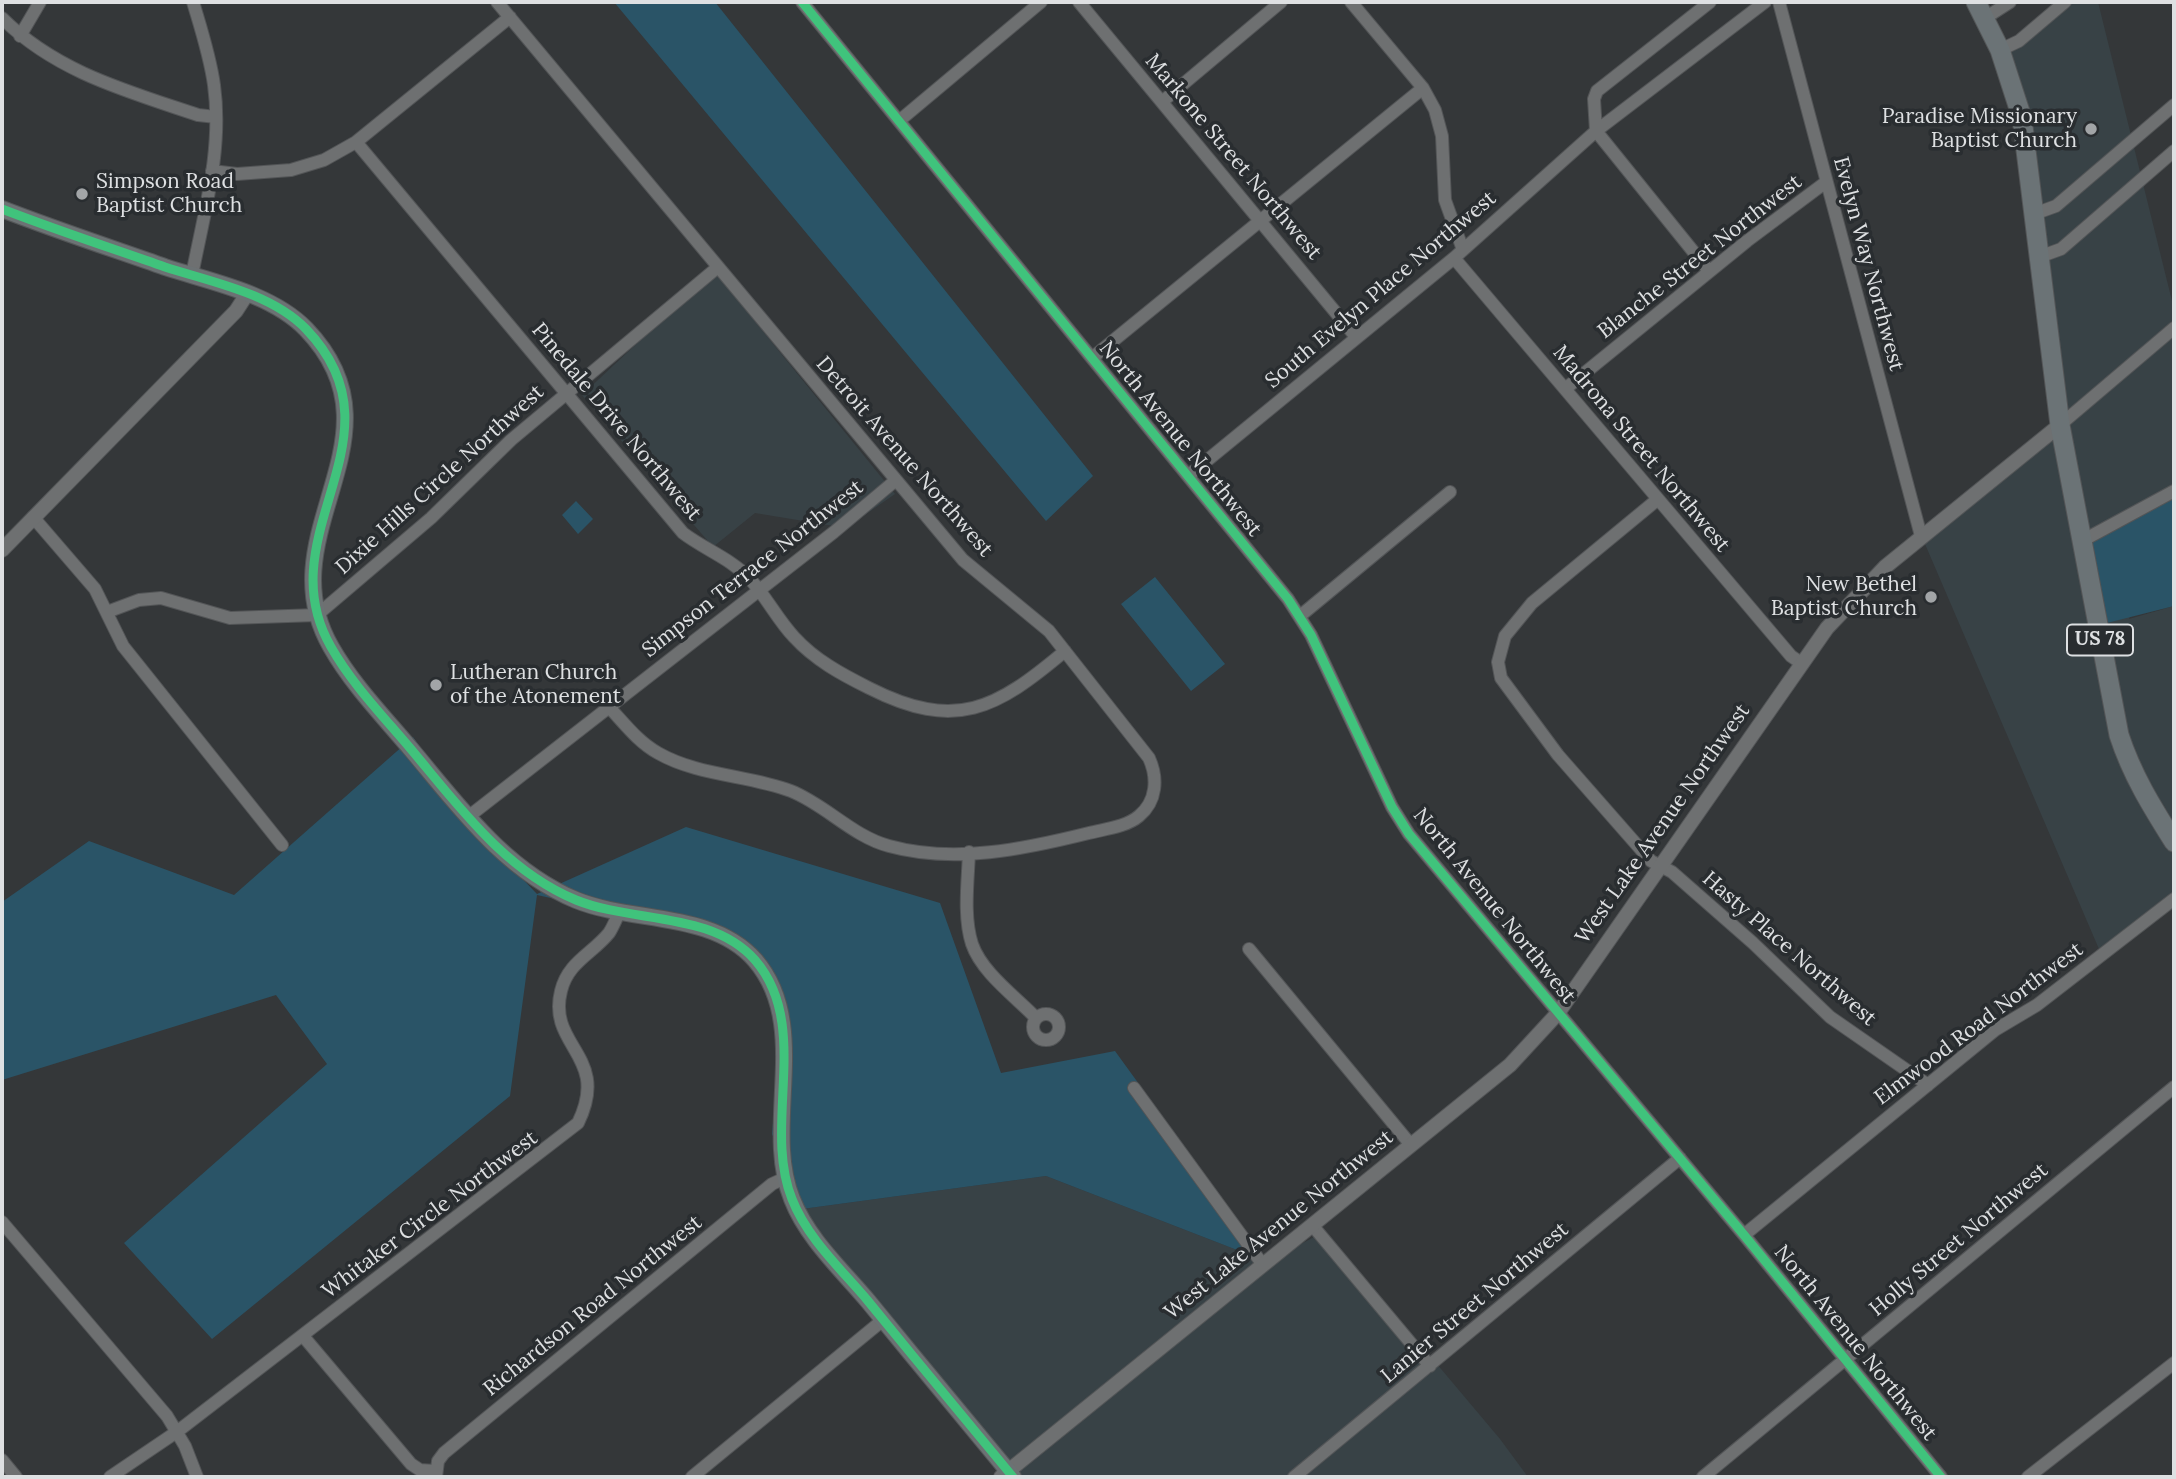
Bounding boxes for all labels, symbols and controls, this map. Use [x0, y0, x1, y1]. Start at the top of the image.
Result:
street label: Markone Street Northwest [1139, 49, 1327, 265]
place label: Paradise Missionary Baptist Church [1882, 104, 2077, 154]
marker: Paradise Missionary Baptist Church [2083, 121, 2099, 137]
street label: Evelyn Way Northwest [1827, 154, 1909, 374]
place label: Simpson Road Baptist Church [96, 169, 242, 219]
street label: Blanche Street Northwest [1593, 170, 1807, 344]
marker: Simpson Road Baptist Church [74, 186, 90, 202]
street label: South Evelyn Place Northwest [1260, 186, 1502, 394]
street label: Pinedale Drive Northwest [526, 318, 706, 526]
street label: North Avenue Northwest [1093, 336, 1267, 542]
street label: Madrona Street Northwest [1547, 341, 1735, 557]
street label: Detroit Avenue Northwest [810, 352, 998, 562]
street label: Dixie Hills Circle Northwest [331, 380, 549, 580]
street label: Simpson Terrace Northwest [637, 475, 869, 663]
place label: New Bethel Baptist Church [1771, 572, 1917, 622]
marker: New Bethel Baptist Church [1923, 589, 1939, 605]
road number: US 78 [2067, 624, 2133, 656]
place label: Lutheran Church of the Atonement [450, 660, 621, 710]
marker: Lutheran Church of the Atonement [428, 677, 444, 693]
street label: West Lake Avenue Northwest [1570, 699, 1756, 949]
street label: North Avenue Northwest [1407, 803, 1581, 1009]
street label: Hasty Place Northwest [1697, 867, 1881, 1031]
street label: Elmwood Road Northwest [1870, 937, 2088, 1111]
street label: West Lake Avenue Northwest [1160, 1125, 1398, 1325]
street label: Whitaker Circle Northwest [317, 1126, 543, 1304]
street label: Holly Street Northwest [1865, 1158, 2053, 1322]
street label: Richardson Road Northwest [479, 1210, 707, 1402]
street label: Lanier Street Northwest [1376, 1217, 1574, 1389]
street label: North Avenue Northwest [1768, 1240, 1942, 1446]

